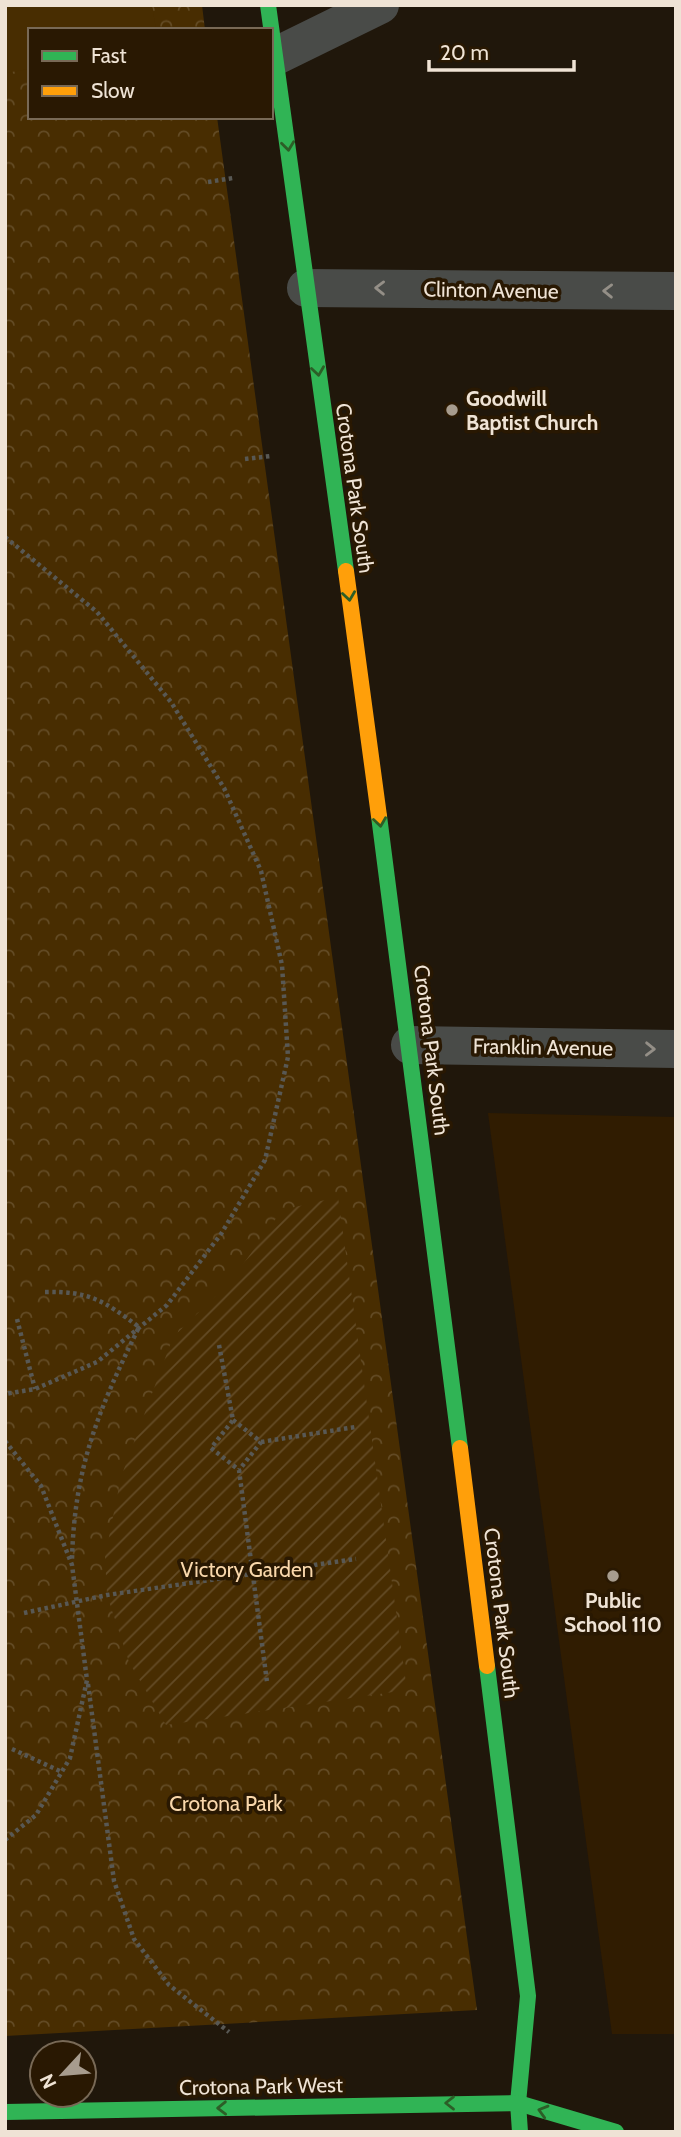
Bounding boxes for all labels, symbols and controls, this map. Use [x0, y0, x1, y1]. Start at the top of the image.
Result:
legend [28, 28, 273, 119]
scale bar [429, 28, 574, 72]
text: 20 m [440, 40, 489, 65]
text: Fast [91, 43, 127, 68]
text: Slow [91, 78, 135, 103]
one-way arrow [280, 140, 295, 151]
street label: Clinton Avenue [423, 276, 559, 304]
one-way arrow [374, 281, 385, 296]
one-way arrow [602, 283, 612, 299]
one-way arrow [310, 365, 325, 377]
place label: Goodwill Baptist Church [466, 386, 598, 435]
street label: Crotona Park South [331, 401, 379, 575]
marker: Goodwill Baptist Church [444, 402, 460, 418]
one-way arrow [341, 591, 356, 602]
one-way arrow [372, 816, 387, 828]
street label: Crotona Park South [409, 963, 455, 1137]
street label: Franklin Avenue [473, 1033, 614, 1061]
one-way arrow [645, 1041, 656, 1057]
street label: Crotona Park South [479, 1526, 525, 1700]
park label: Victory Garden [181, 1557, 313, 1582]
marker: Public School 110 [605, 1568, 621, 1584]
place label: Public School 110 [564, 1588, 662, 1637]
park label: Crotona Park [169, 1791, 283, 1816]
north arrow [28, 2039, 98, 2109]
text: N [35, 2070, 61, 2092]
street label: Crotona Park West [179, 2072, 343, 2100]
one-way arrow [444, 2095, 454, 2111]
one-way arrow [216, 2100, 227, 2116]
one-way arrow [538, 2104, 550, 2119]

